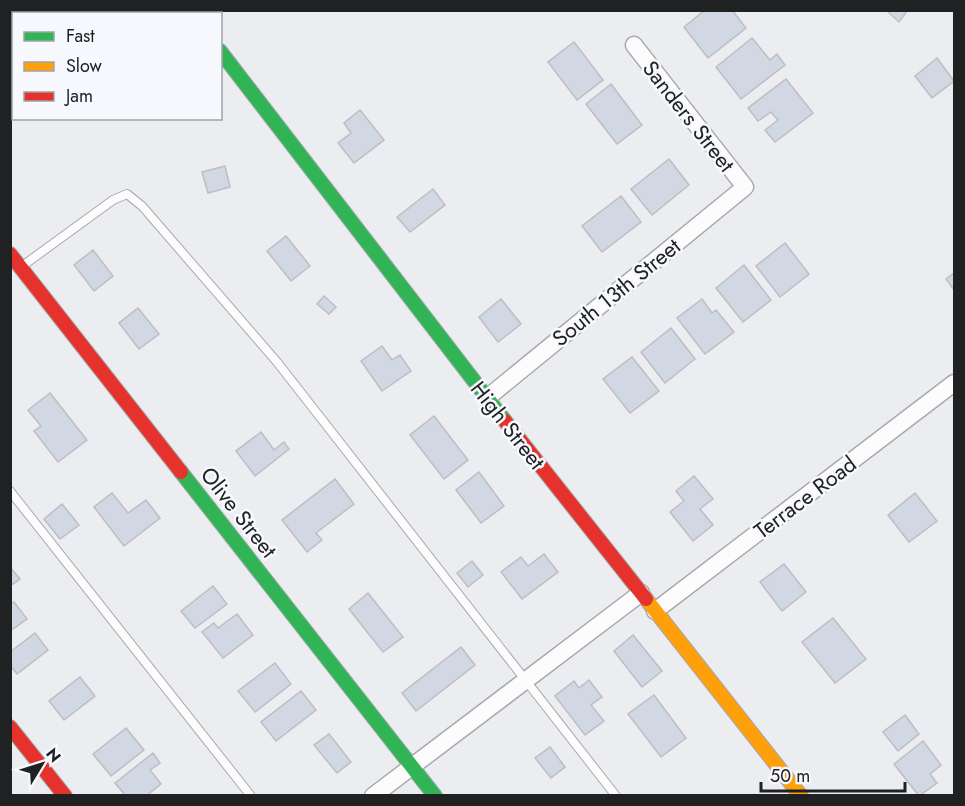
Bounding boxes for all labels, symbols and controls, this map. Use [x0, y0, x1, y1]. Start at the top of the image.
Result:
legend [12, 12, 222, 120]
text: Fast [66, 23, 95, 49]
text: Slow [66, 53, 103, 79]
street label: Sanders Street [635, 54, 743, 179]
text: Jam [64, 83, 93, 109]
street label: South 13th Street [545, 230, 688, 354]
street label: High Street [463, 374, 553, 477]
street label: Terrace Road [747, 448, 863, 546]
street label: Olive Street [193, 460, 285, 565]
north arrow [12, 734, 72, 794]
text: N [40, 743, 66, 767]
scale bar [761, 755, 905, 793]
text: 50 m [770, 763, 810, 789]

